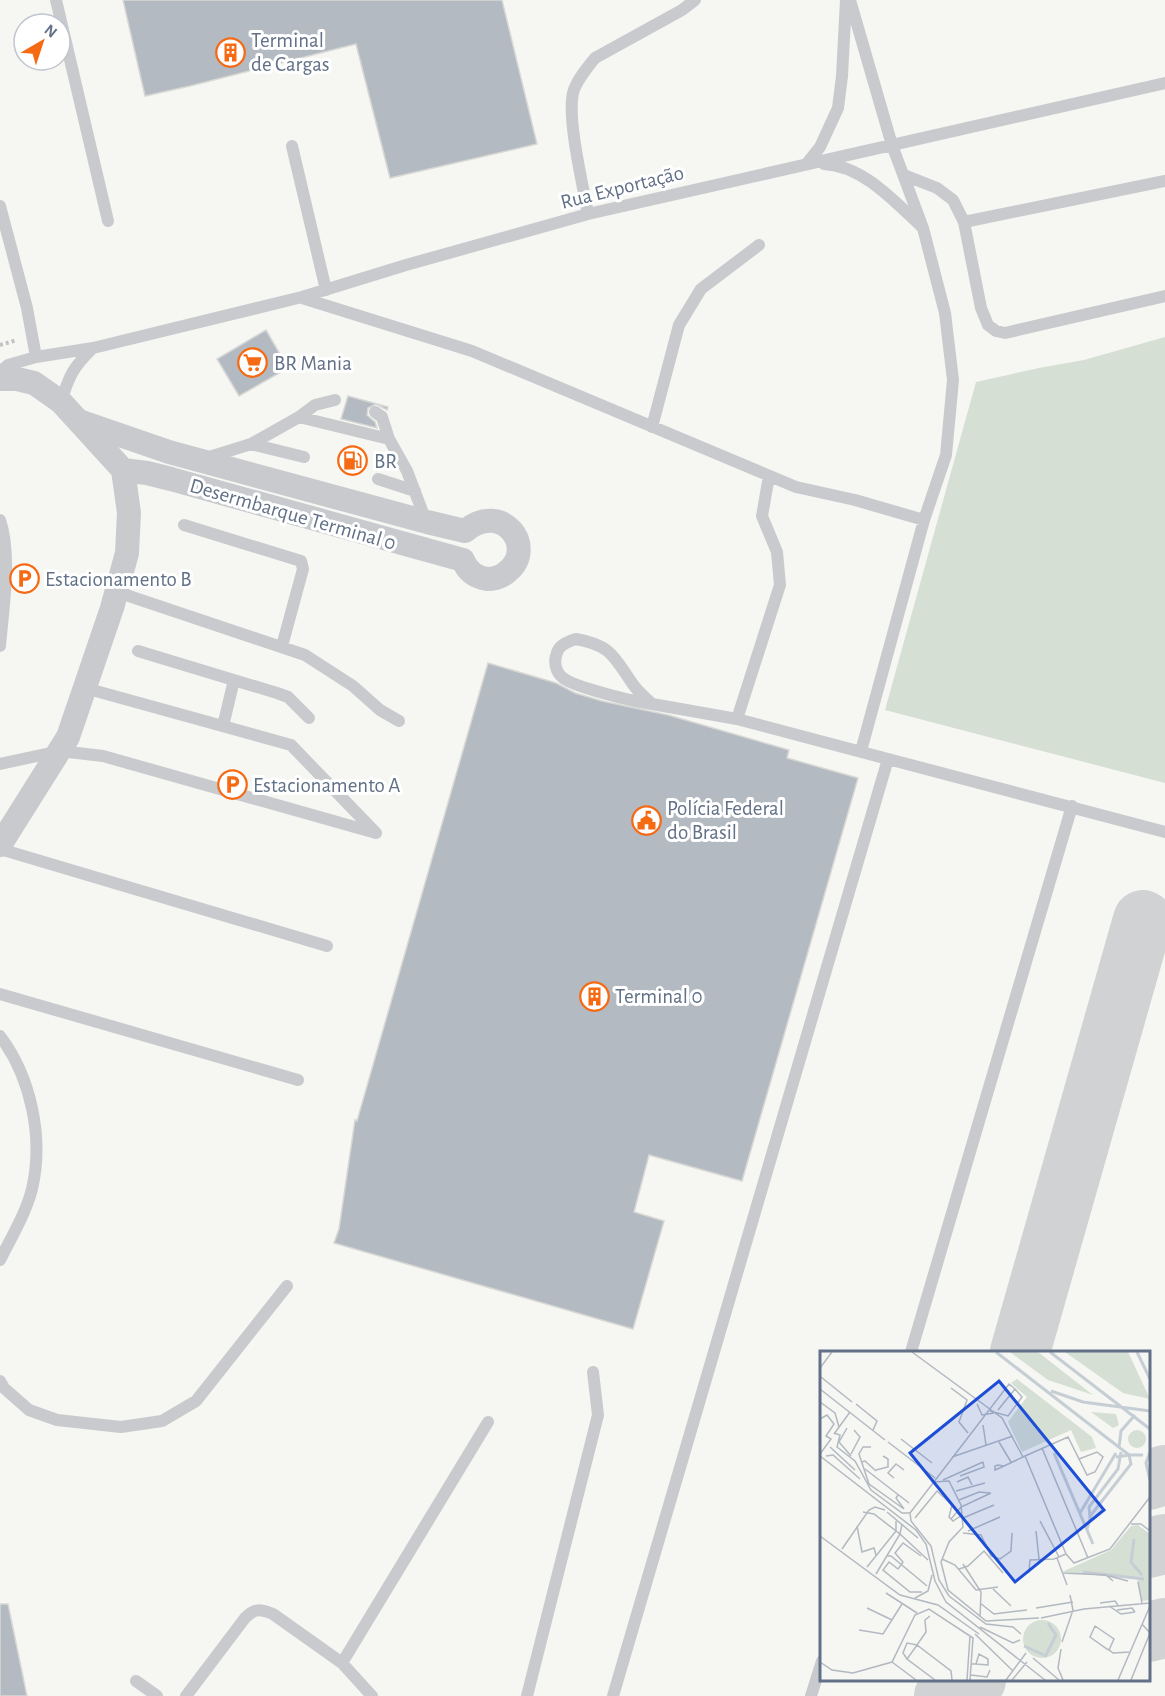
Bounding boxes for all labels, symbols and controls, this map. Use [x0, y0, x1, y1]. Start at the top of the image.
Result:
north arrow [12, 12, 72, 72]
text: N [41, 21, 60, 41]
place label: Terminal de Cargas [251, 30, 330, 75]
building icon: Terminal de Cargas [214, 36, 246, 68]
street label: Rua Exportação [558, 162, 686, 213]
supermarket icon: BR Mania [237, 347, 269, 379]
place label: BR Mania [274, 353, 352, 374]
fuel station icon: BR [337, 445, 369, 477]
place label: BR [374, 451, 397, 472]
street label: Desermbarque Terminal 0 [187, 475, 398, 554]
parking icon: Estacionamento B [8, 563, 40, 595]
place label: Estacionamento B [45, 569, 192, 590]
parking icon: Estacionamento A [216, 769, 248, 801]
place label: Estacionamento A [253, 775, 401, 796]
place label: Polícia Federal do Brasil [667, 798, 784, 843]
public building icon: Polícia Federal do Brasil [630, 804, 662, 836]
building icon: Terminal 0 [578, 980, 610, 1012]
place label: Terminal 0 [615, 986, 703, 1007]
inset map [820, 1351, 1150, 1681]

